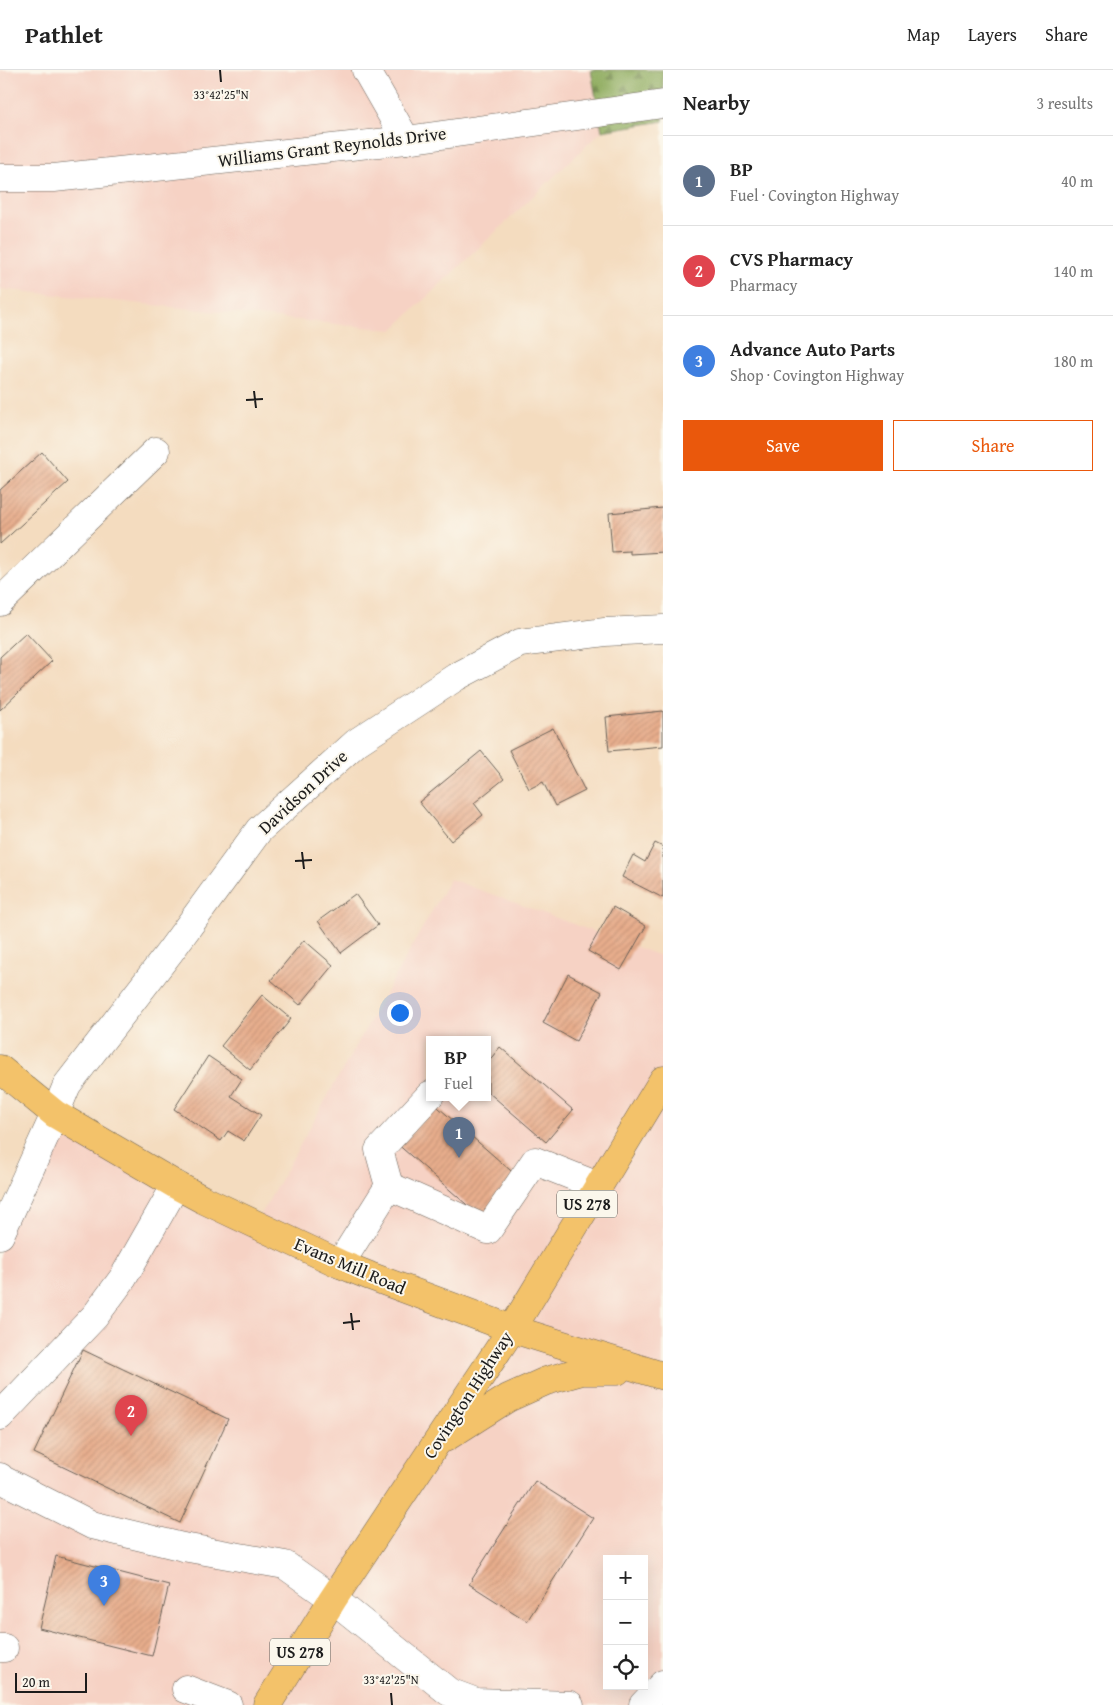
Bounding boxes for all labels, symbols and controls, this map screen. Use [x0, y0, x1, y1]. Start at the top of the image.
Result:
text: Pathlet [25, 17, 103, 52]
text: Map [907, 21, 940, 48]
text: Layers [968, 21, 1017, 48]
text: Share [1045, 21, 1088, 48]
text: 33°42'25"N [193, 86, 249, 103]
text: Nearby [683, 87, 750, 118]
text: 3 results [1036, 91, 1093, 115]
street label: Williams Grant Reynolds Drive [216, 119, 448, 174]
text: BP [730, 155, 753, 183]
text: 1 [695, 169, 703, 193]
text: 40 m [1061, 169, 1093, 193]
text: Fuel · Covington Highway [730, 183, 899, 207]
text: CVS Pharmacy [730, 245, 853, 273]
text: 2 [695, 259, 703, 283]
text: 140 m [1053, 259, 1093, 283]
text: Pharmacy [730, 273, 797, 297]
text: Advance Auto Parts [730, 335, 895, 363]
text: 3 [695, 349, 703, 373]
text: 180 m [1053, 349, 1093, 373]
text: Shop · Covington Highway [730, 363, 904, 387]
button: Save [683, 420, 883, 471]
button: Share [893, 420, 1093, 471]
street label: Davidson Drive [252, 743, 353, 840]
your location [387, 1000, 413, 1026]
popup [426, 1036, 491, 1101]
text: BP [444, 1043, 467, 1071]
text: Fuel [444, 1071, 473, 1095]
pin: 1 [443, 1117, 475, 1158]
road number: US 278 [557, 1190, 617, 1218]
street label: Evans Mill Road [290, 1230, 411, 1301]
street label: Covington Highway [416, 1326, 519, 1464]
pin: 2 [115, 1395, 147, 1436]
map controls [603, 1555, 648, 1690]
button: + [603, 1555, 648, 1600]
pin: 3 [88, 1565, 120, 1606]
button: − [603, 1600, 648, 1645]
road number: US 278 [270, 1638, 330, 1665]
button: locate [603, 1645, 648, 1690]
scale bar [15, 1670, 88, 1693]
text: 33°42'25"N [363, 1671, 419, 1688]
text: 20 m [22, 1672, 50, 1692]

